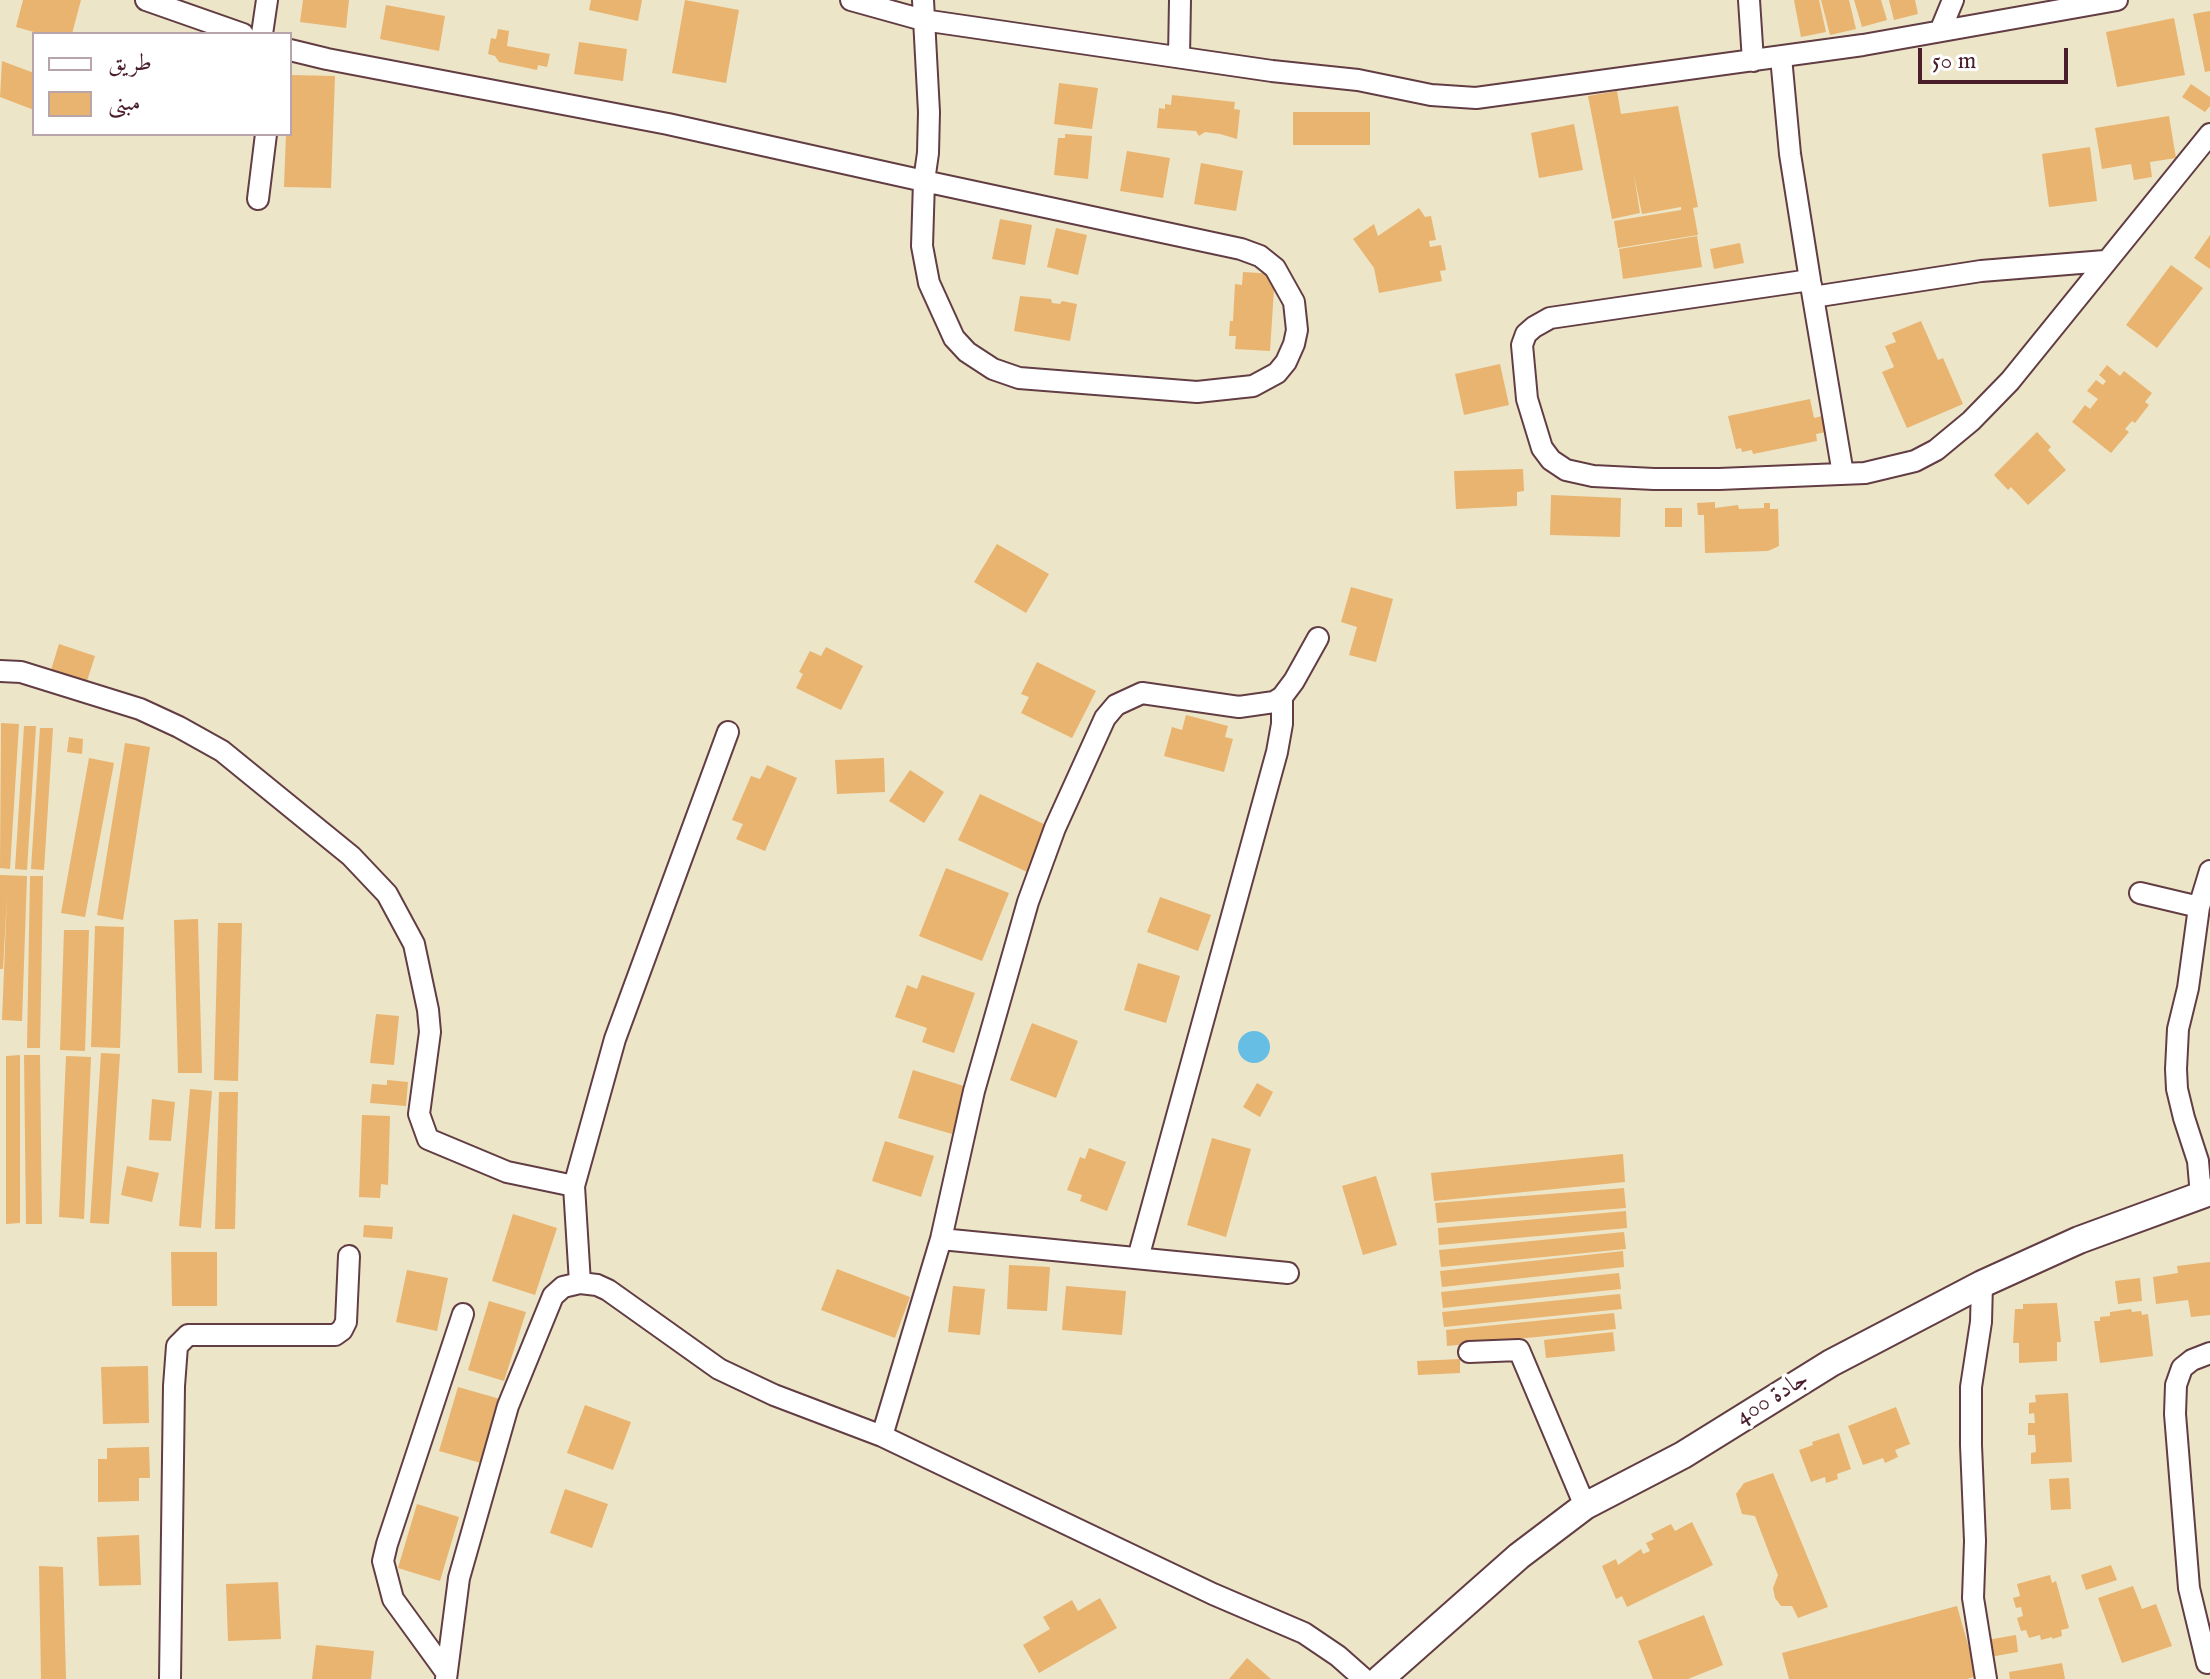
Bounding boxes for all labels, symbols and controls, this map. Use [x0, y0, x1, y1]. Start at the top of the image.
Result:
legend [32, 32, 292, 136]
scale bar [1922, 32, 2072, 82]
text: 50 m [1932, 46, 1976, 77]
text: طريق [108, 48, 152, 79]
text: مبنى [108, 88, 141, 119]
street label: جادة 400 [1731, 1366, 1815, 1432]

